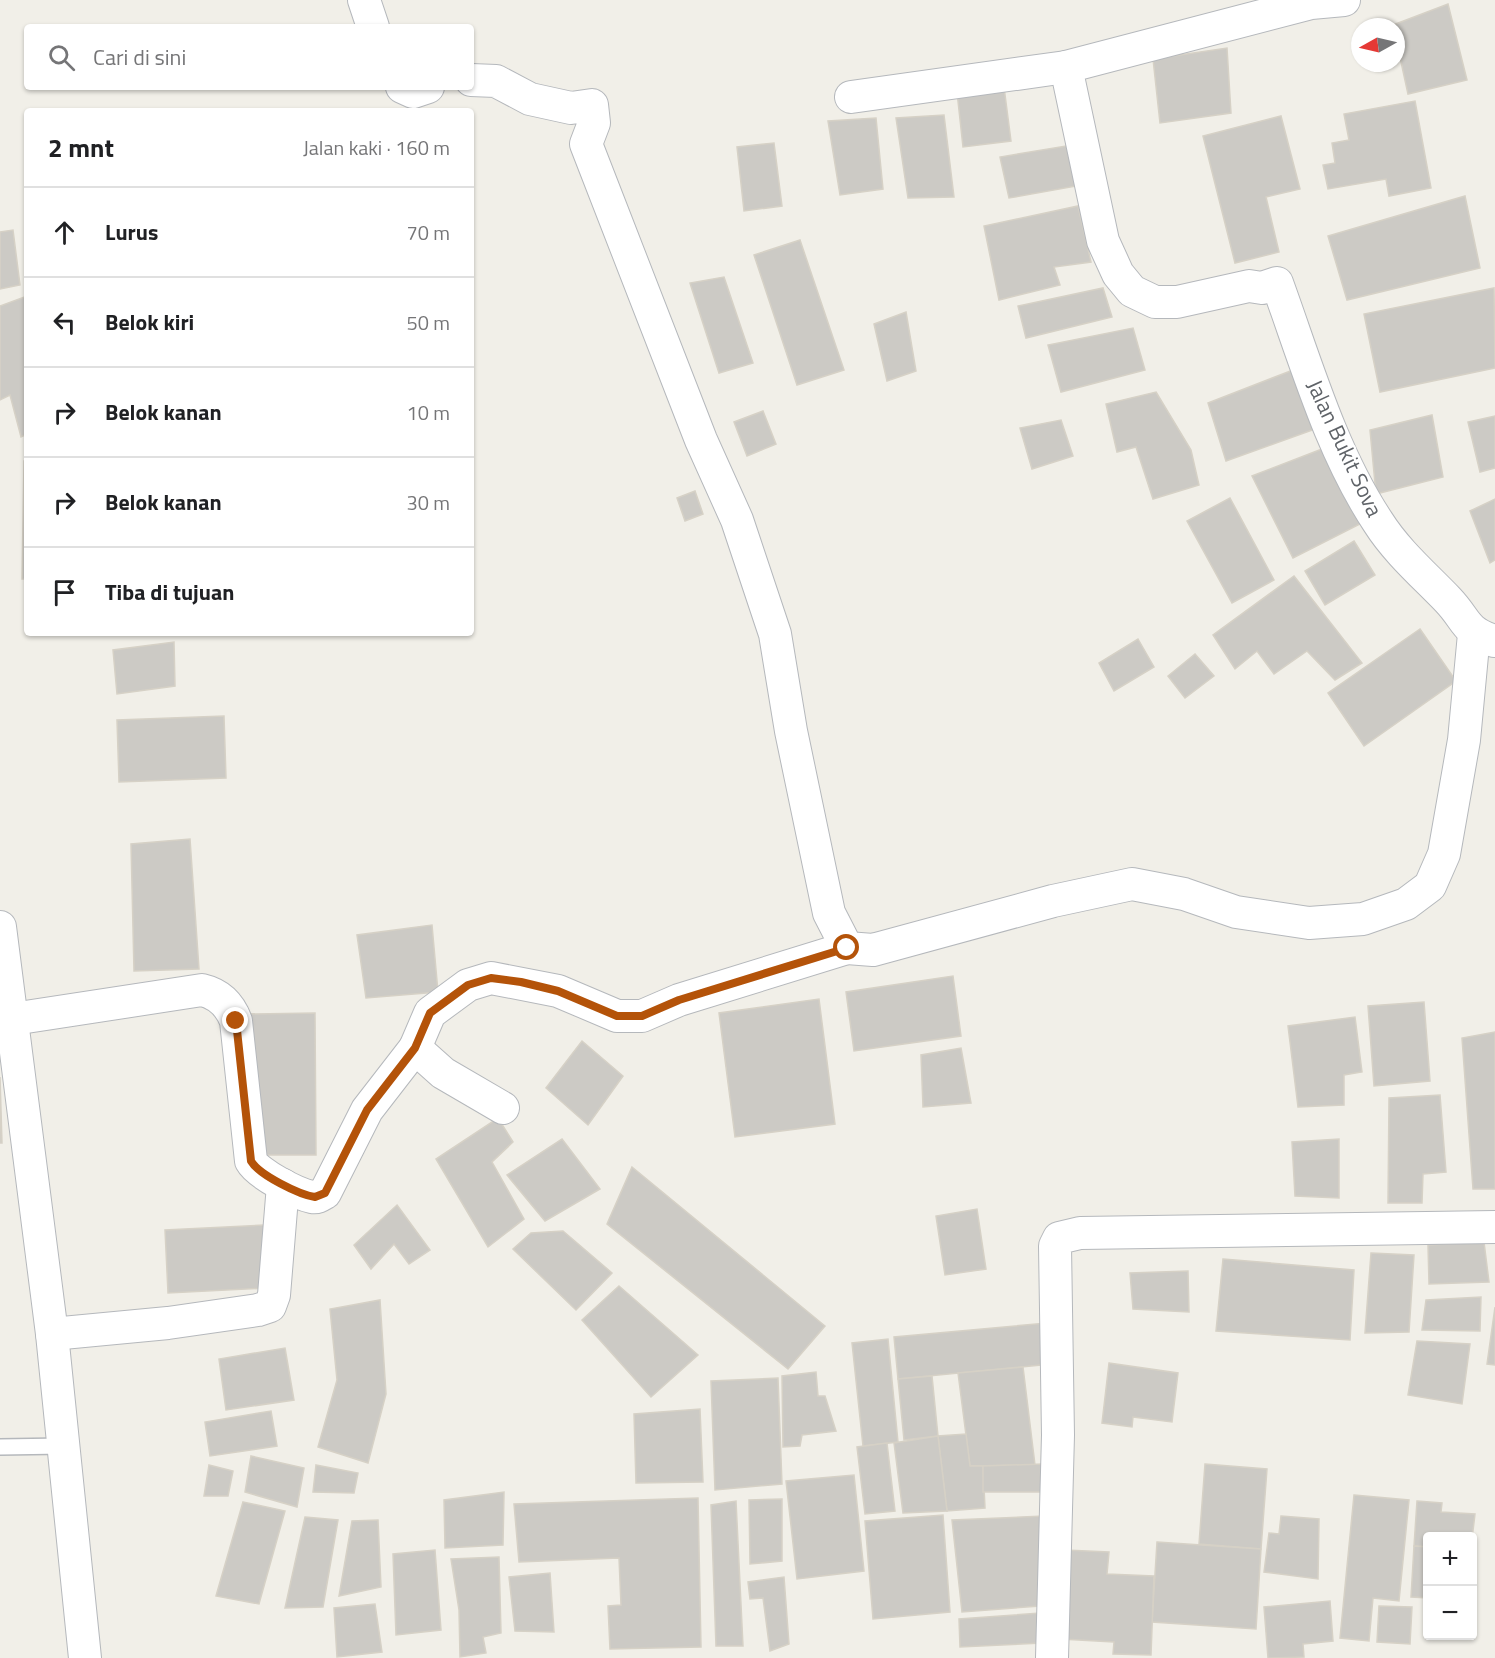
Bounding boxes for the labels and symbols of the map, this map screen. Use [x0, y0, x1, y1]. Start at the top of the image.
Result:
north arrow [1351, 18, 1405, 72]
street label: Jalan Bukit Sova [1298, 374, 1392, 522]
route start [833, 934, 859, 960]
route end [222, 1007, 248, 1033]

